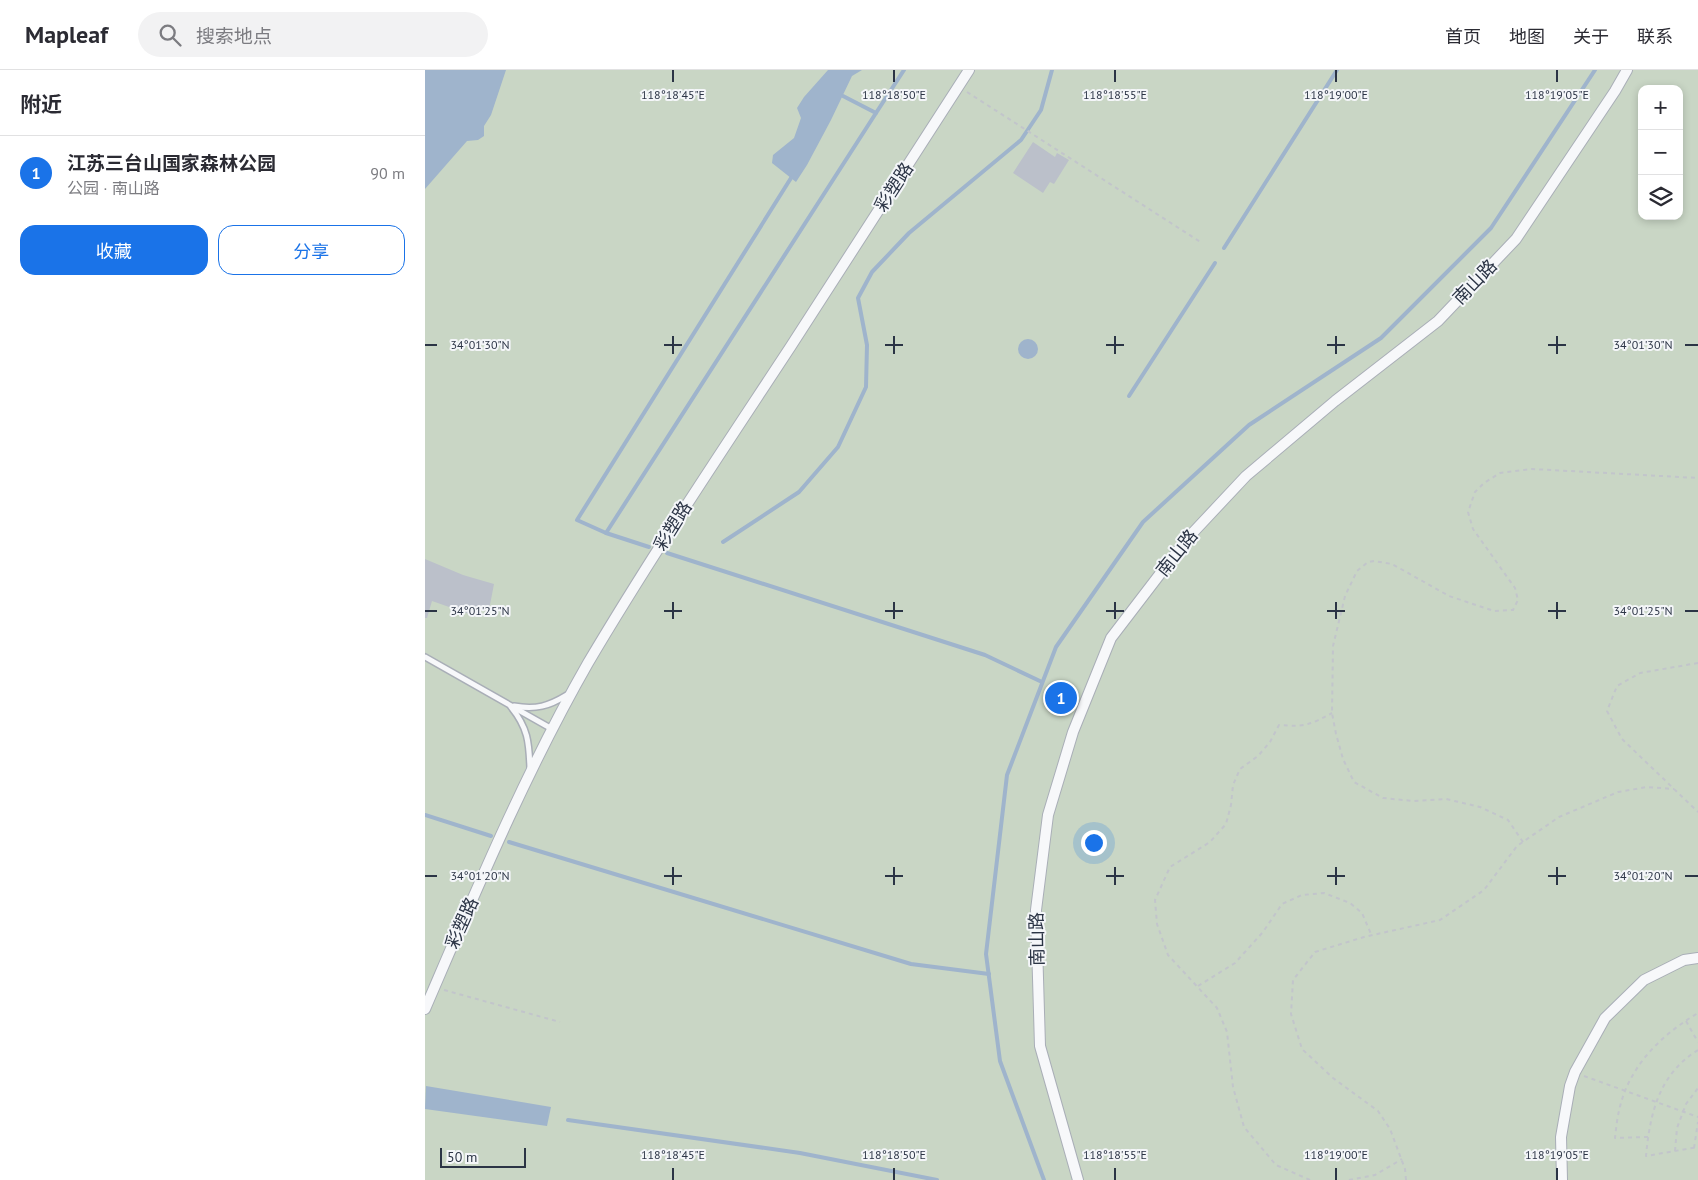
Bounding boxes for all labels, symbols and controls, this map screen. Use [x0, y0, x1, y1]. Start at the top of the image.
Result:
search box [138, 12, 488, 57]
text: Mapleaf [25, 19, 108, 50]
icon: search [156, 21, 184, 49]
text: 搜索地点 [196, 24, 272, 48]
text: 首页 [1445, 25, 1481, 48]
text: 地图 [1509, 25, 1545, 48]
text: 关于 [1573, 25, 1609, 48]
text: 联系 [1637, 25, 1673, 48]
map controls [1638, 85, 1683, 220]
button: + [1638, 85, 1683, 130]
text: 118°18'45"E [641, 87, 705, 102]
text: 118°18'50"E [862, 87, 926, 102]
text: 118°18'55"E [1083, 87, 1147, 102]
text: 118°19'00"E [1304, 87, 1368, 102]
text: 118°19'05"E [1525, 87, 1589, 102]
text: 附近 [20, 91, 62, 118]
button: − [1638, 130, 1683, 175]
text: 江苏三台山国家森林公园 [67, 151, 276, 175]
street label: 彩塑路 [869, 158, 918, 216]
text: 1 [31, 163, 41, 183]
text: 90 m [370, 163, 405, 183]
button: layers [1638, 175, 1683, 220]
text: 公园 · 南山路 [67, 178, 160, 198]
button: 收藏 [20, 225, 208, 275]
button: 分享 [218, 225, 405, 275]
street label: 南山路 [1448, 254, 1502, 309]
text: 34°01'30"N [450, 337, 510, 352]
text: 34°01'30"N [1613, 337, 1673, 352]
street label: 彩塑路 [649, 497, 697, 555]
street label: 南山路 [1151, 524, 1203, 581]
text: 34°01'25"N [450, 603, 510, 618]
text: 34°01'25"N [1613, 603, 1673, 618]
pin: 1 [1045, 679, 1077, 717]
your location [1081, 830, 1107, 856]
text: 34°01'20"N [450, 868, 510, 883]
text: 34°01'20"N [1613, 868, 1673, 883]
street label: 彩塑路 [440, 893, 483, 952]
street label: 南山路 [1025, 912, 1048, 966]
scale bar [440, 1145, 526, 1168]
text: 118°18'45"E [641, 1147, 705, 1162]
text: 118°18'50"E [862, 1147, 926, 1162]
text: 118°18'55"E [1083, 1147, 1147, 1162]
text: 118°19'00"E [1304, 1147, 1368, 1162]
text: 118°19'05"E [1525, 1147, 1589, 1162]
text: 50 m [447, 1148, 477, 1166]

